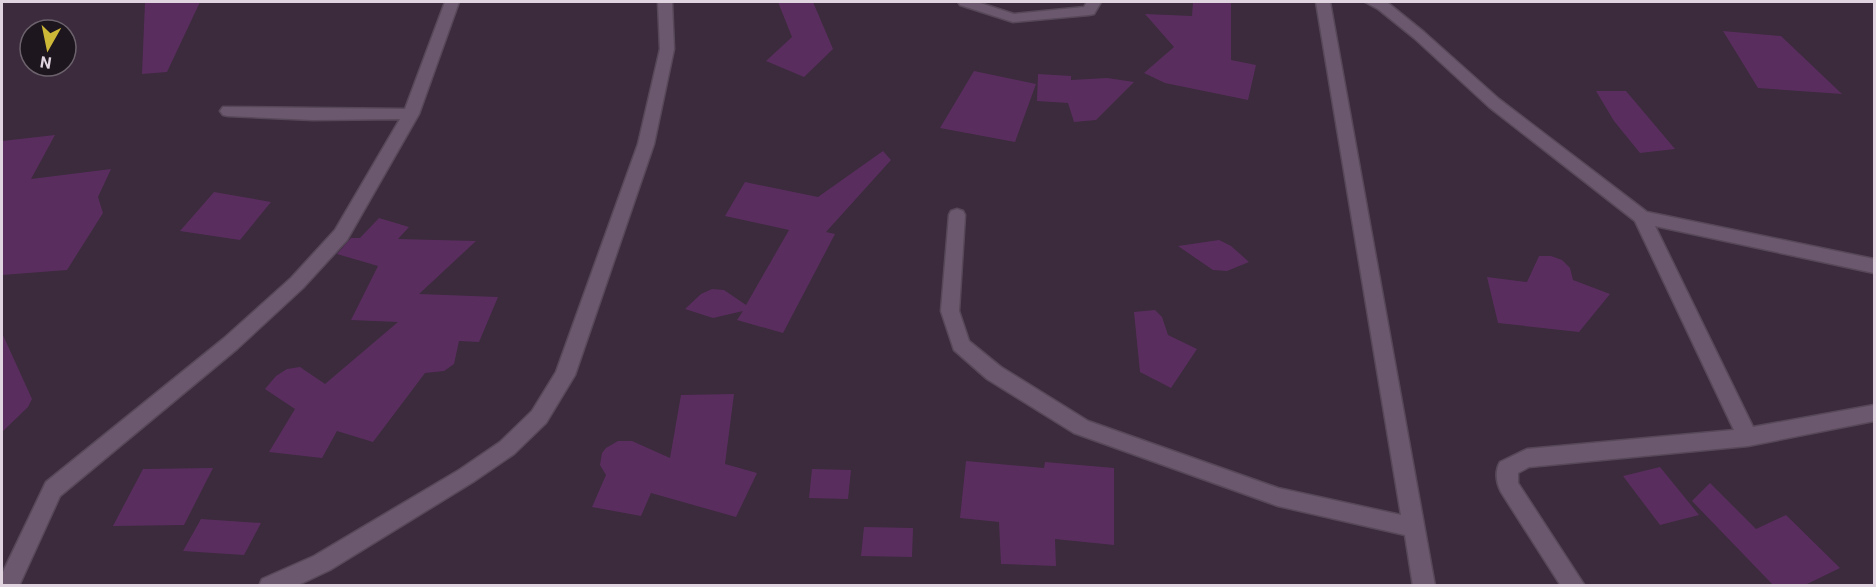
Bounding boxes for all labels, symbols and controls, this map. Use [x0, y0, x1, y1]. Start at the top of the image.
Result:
north arrow [18, 18, 78, 78]
text: N [39, 52, 53, 73]

